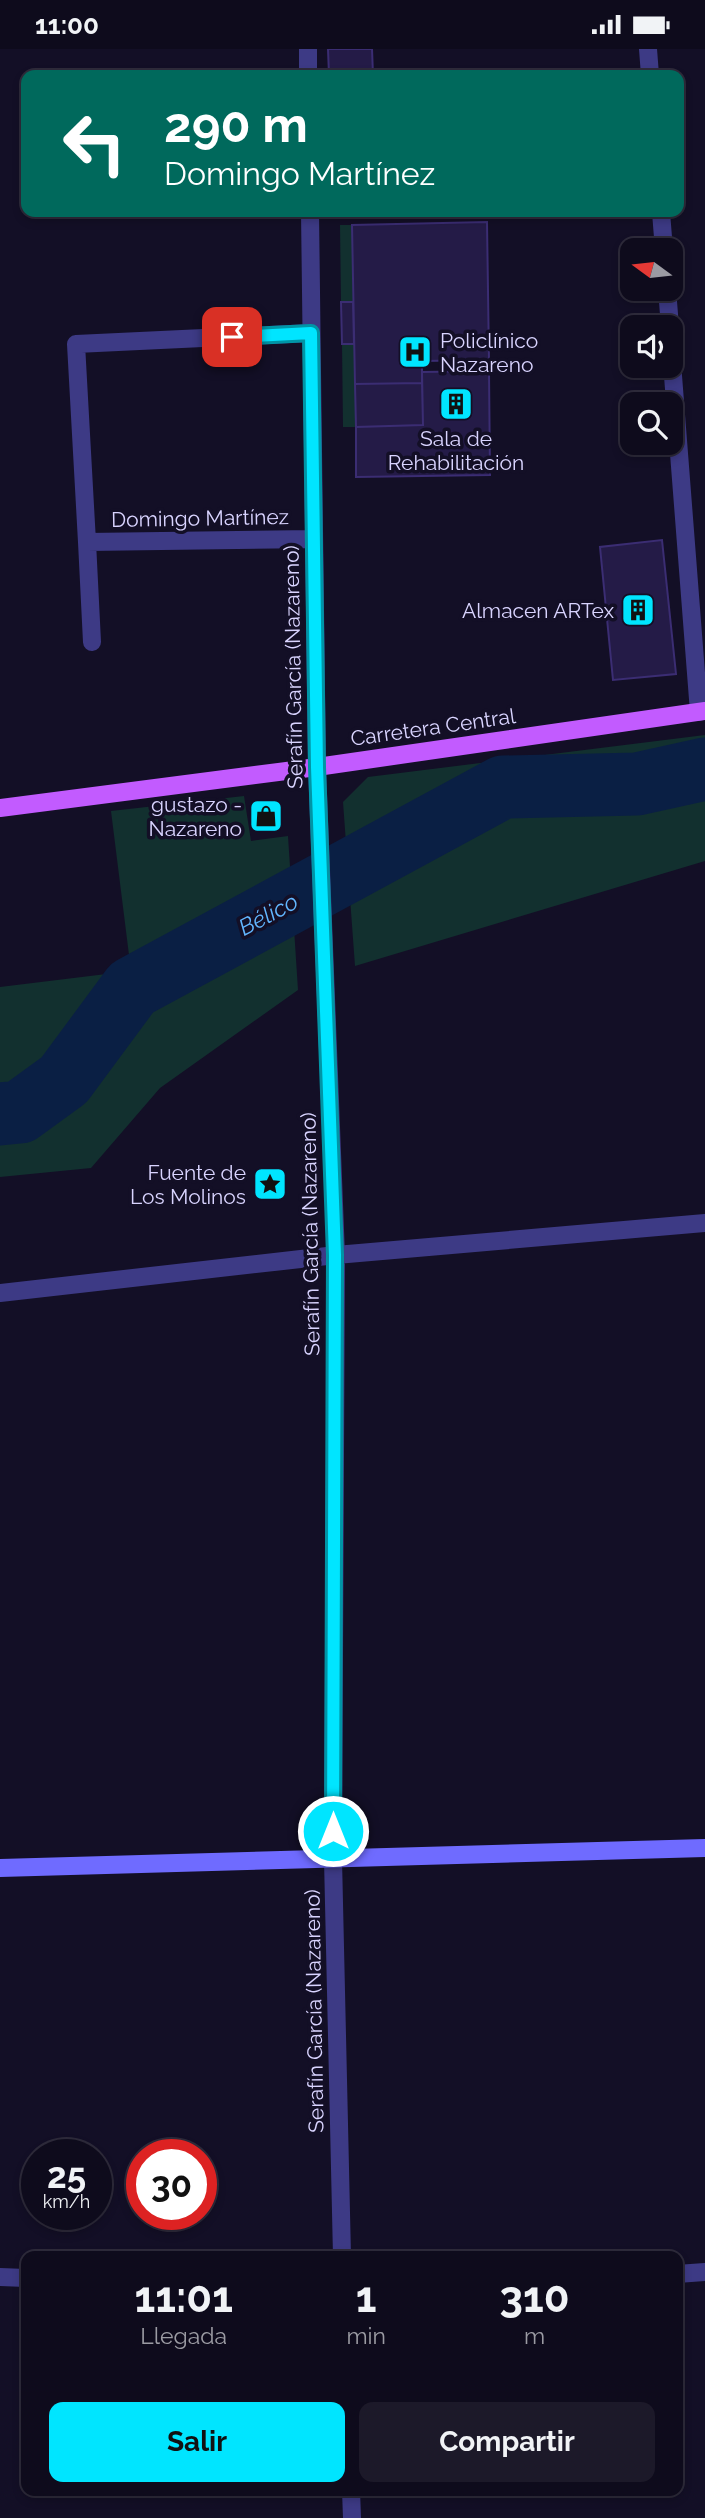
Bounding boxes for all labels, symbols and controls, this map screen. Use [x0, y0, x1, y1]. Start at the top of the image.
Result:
text: 11:00 [35, 10, 99, 40]
text: 290 m [164, 96, 308, 153]
icon: left [49, 98, 140, 189]
text: Domingo Martínez [164, 155, 435, 192]
north arrow [620, 238, 682, 301]
map controls [620, 238, 683, 455]
pin [202, 307, 262, 367]
button: sound [620, 315, 683, 378]
icon: arrive [213, 318, 251, 356]
place label: Policlínico Nazareno [440, 328, 538, 377]
hospital icon: Policlínico Nazareno [396, 333, 434, 371]
building icon: Sala de Rehabilitación [437, 385, 475, 423]
button: search [620, 392, 683, 455]
place label: Sala de Rehabilitación [388, 426, 524, 475]
street label: Domingo Martínez [111, 504, 289, 532]
street label: Serafín García (Nazareno) [278, 545, 308, 789]
building icon: Almacen ARTex [619, 591, 657, 629]
place label: Almacen ARTex [462, 598, 614, 623]
street label: Carretera Central [349, 703, 517, 751]
place label: gustazo - Nazareno [149, 792, 242, 841]
shop icon: gustazo - Nazareno [247, 797, 285, 835]
water label: Bélico [234, 887, 302, 941]
street label: Serafín García (Nazareno) [295, 1112, 325, 1356]
place label: Fuente de Los Molinos [130, 1160, 246, 1209]
place icon: Fuente de Los Molinos [251, 1165, 289, 1203]
position arrow [296, 1794, 370, 1868]
street label: Serafín García (Nazareno) [299, 1889, 329, 2133]
speed limit sign: 30 [126, 2139, 217, 2230]
text: 25 [47, 2155, 86, 2196]
text: km/h [43, 2191, 90, 2212]
text: 11:01 [135, 2273, 233, 2322]
text: 1 [356, 2273, 377, 2322]
text: 310 [499, 2273, 569, 2322]
text: Llegada [140, 2322, 227, 2349]
text: min [346, 2322, 386, 2349]
text: m [524, 2322, 545, 2349]
button: Salir [49, 2402, 345, 2482]
button: Compartir [359, 2402, 655, 2482]

